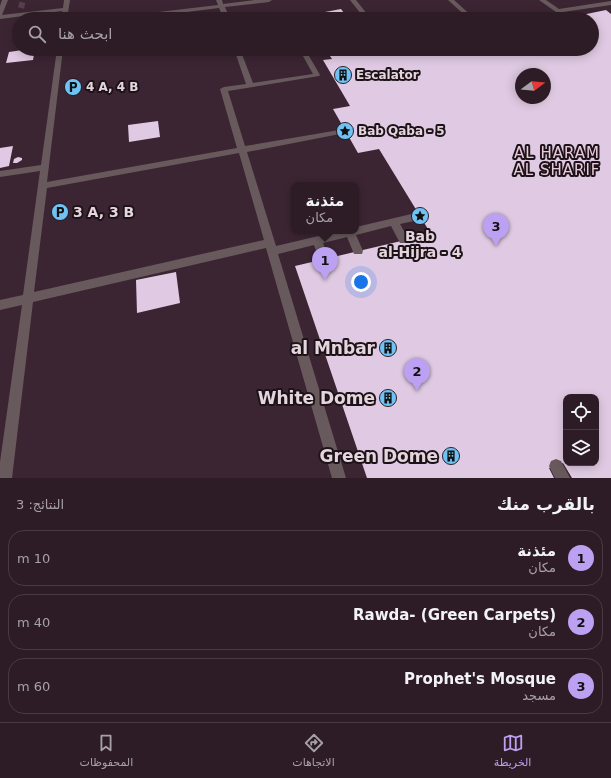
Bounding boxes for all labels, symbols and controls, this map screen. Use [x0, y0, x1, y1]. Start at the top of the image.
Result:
search box [12, 12, 599, 56]
icon: search [26, 23, 48, 45]
text: ابحث هنا [58, 25, 113, 43]
building icon: Escalator [333, 65, 353, 85]
place label: Escalator [356, 68, 419, 82]
north arrow [515, 68, 551, 104]
parking icon: 4 A, 4 B [63, 77, 83, 97]
place label: 4 A, 4 B [86, 80, 138, 94]
place icon: Bab Qaba - 5 [335, 121, 355, 141]
place label: Bab Qaba - 5 [358, 124, 445, 138]
district label: AL HARAM AL SHARIF [514, 144, 600, 179]
popup [291, 182, 359, 234]
text: مئذنة [306, 192, 344, 210]
parking icon: 3 A, 3 B [50, 202, 70, 222]
place label: 3 A, 3 B [73, 204, 134, 220]
place icon: Bab al-Hijra - 4 [410, 206, 430, 226]
text: مكان [306, 210, 333, 225]
pin: 3 [483, 213, 509, 246]
place label: Bab al-Hijra - 4 [378, 228, 462, 260]
pin: 1 [312, 247, 338, 280]
your location [351, 272, 371, 292]
place label: al Mnbar [291, 338, 376, 358]
building icon: al Mnbar [378, 338, 398, 358]
pin: 2 [404, 358, 430, 391]
place label: White Dome [258, 388, 375, 408]
building icon: White Dome [378, 388, 398, 408]
map controls [563, 394, 599, 466]
button: locate [563, 394, 599, 430]
button: layers [563, 430, 599, 466]
place label: Green Dome [320, 446, 438, 466]
building icon: Green Dome [441, 446, 461, 466]
text: بالقرب منك [497, 494, 595, 514]
text: النتائج: 3 [16, 497, 64, 512]
text: مئذنة [517, 542, 556, 560]
text: 10 m [17, 551, 50, 566]
text: 1 [576, 551, 586, 566]
text: مكان [528, 560, 556, 575]
text: Rawda- (Green Carpets) [353, 606, 556, 624]
text: 40 m [17, 615, 50, 630]
text: 2 [576, 615, 586, 630]
text: مكان [528, 624, 556, 639]
text: Prophet's Mosque [404, 670, 556, 688]
text: 60 m [17, 679, 50, 694]
text: 3 [576, 679, 586, 694]
text: مسجد [522, 688, 556, 703]
tab: المحفوظات [80, 732, 133, 769]
tab: الاتجاهات [292, 732, 335, 769]
tab: الخريطة [494, 732, 531, 769]

